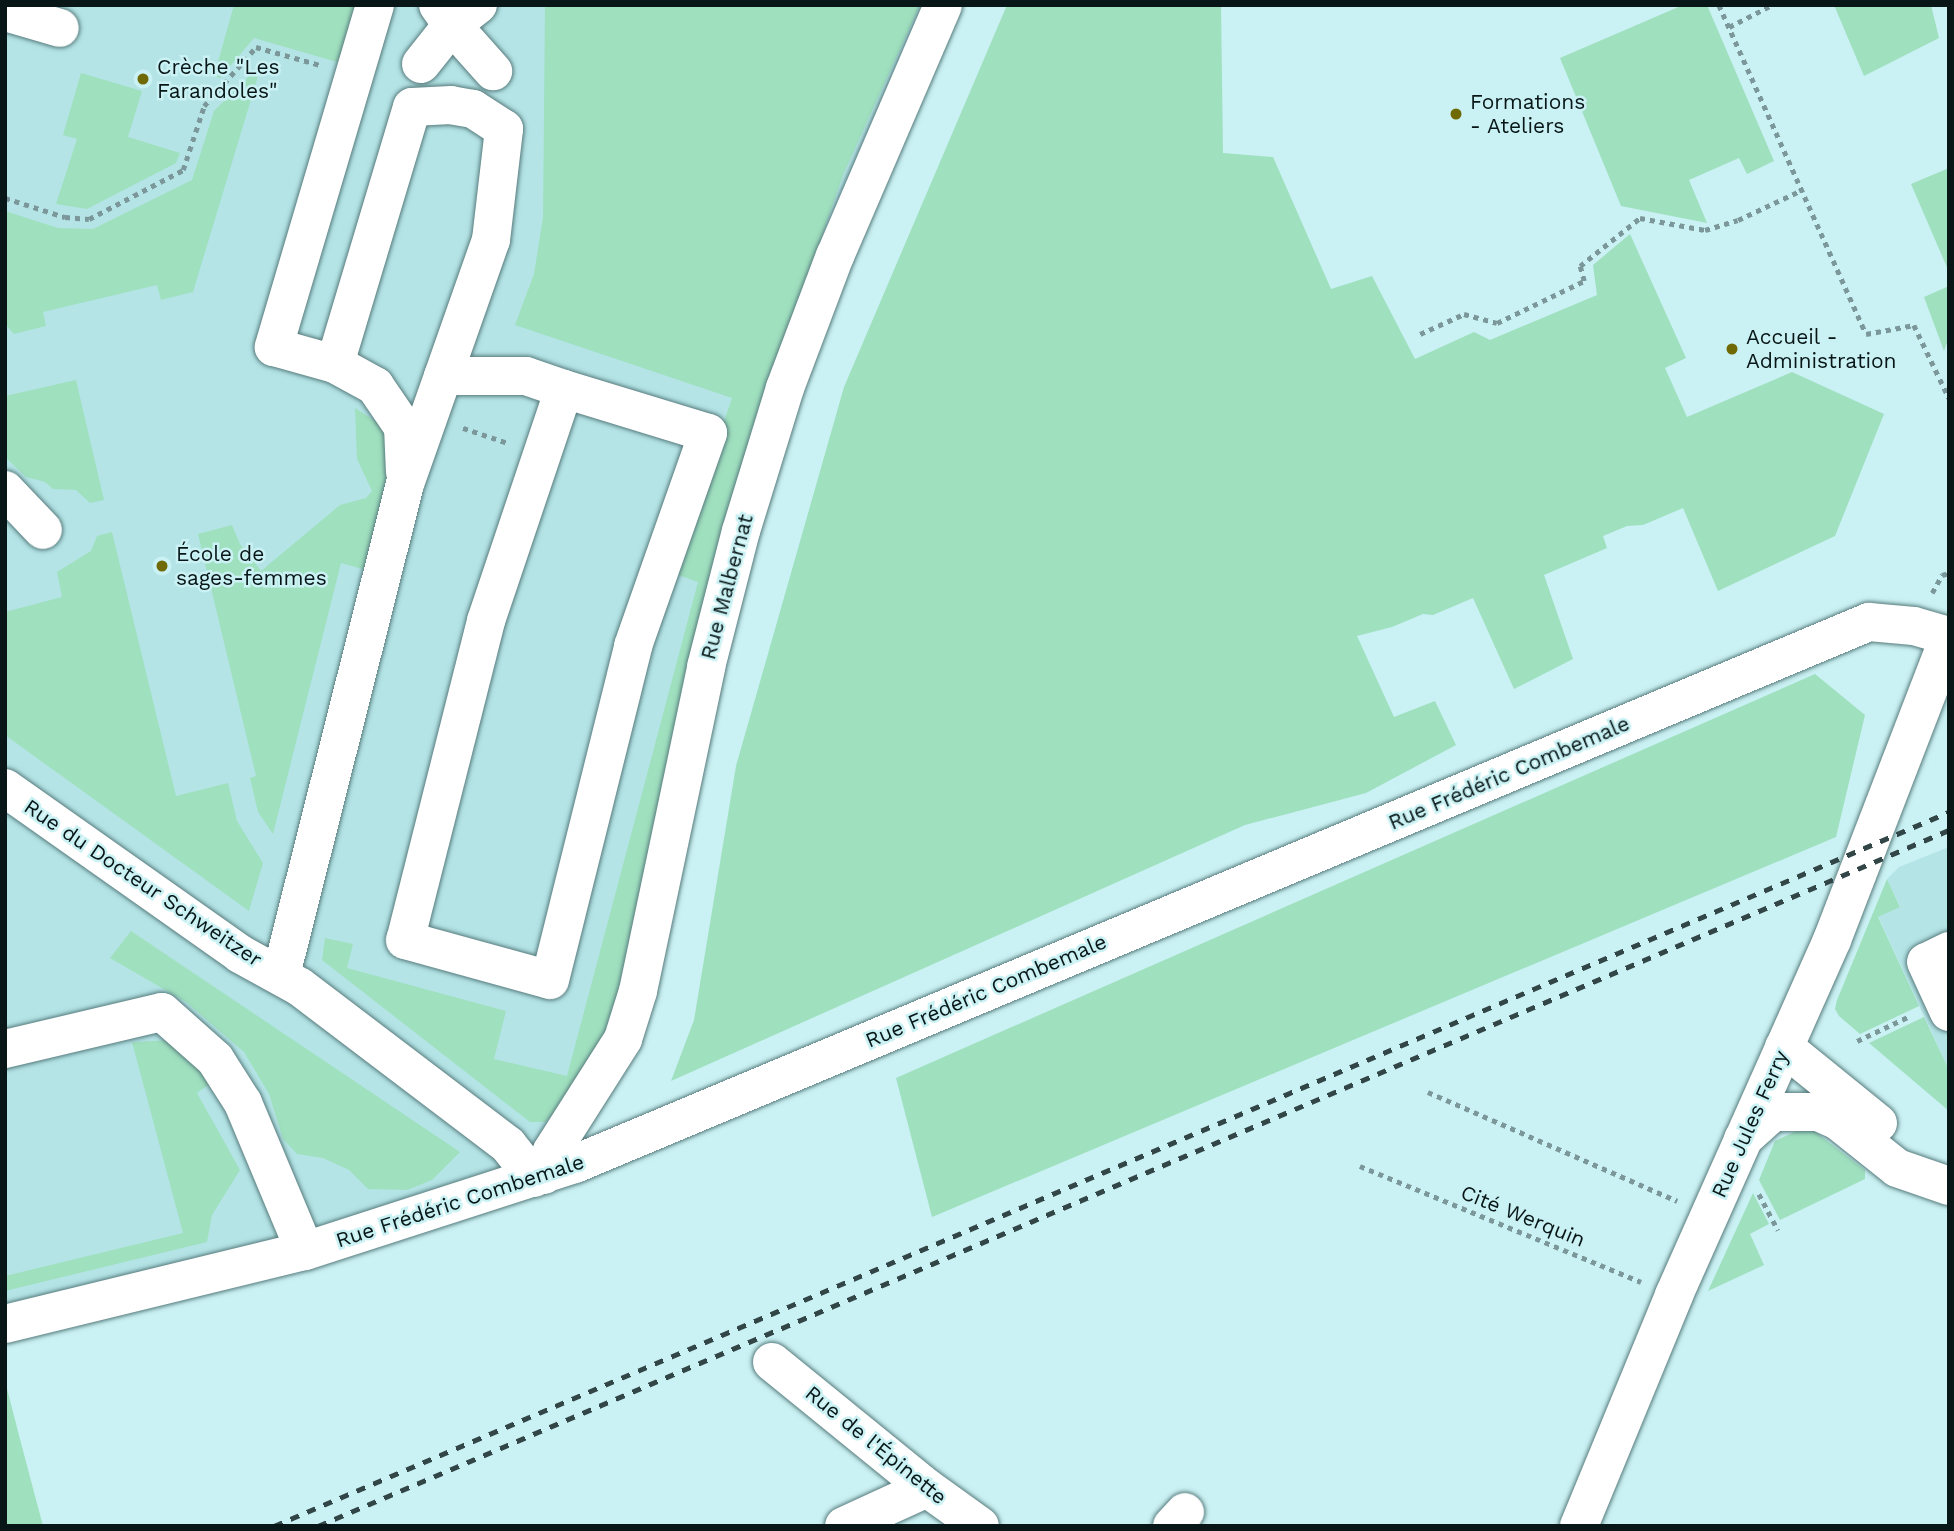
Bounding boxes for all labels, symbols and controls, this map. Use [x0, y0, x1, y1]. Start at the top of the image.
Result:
place label: Crèche "Les Farandoles" [157, 54, 280, 104]
marker: Crèche "Les Farandoles" [135, 71, 151, 87]
place label: Formations - Ateliers [1470, 89, 1585, 139]
marker: Formations - Ateliers [1448, 106, 1464, 122]
place label: Accueil - Administration [1746, 324, 1897, 374]
marker: Accueil - Administration [1724, 341, 1740, 357]
street label: Rue Malbernat [696, 512, 758, 662]
place label: École de sages-femmes [176, 541, 327, 591]
marker: École de sages-femmes [154, 558, 170, 574]
street label: Rue Frédéric Combemale [1385, 711, 1633, 835]
street label: Rue du Docteur Schweitzer [19, 794, 267, 972]
street label: Rue Frédéric Combemale [862, 929, 1110, 1053]
street label: Rue Jules Ferry [1706, 1046, 1794, 1202]
street label: Rue Frédéric Combemale [333, 1149, 587, 1253]
street label: Cité Werquin [1457, 1179, 1589, 1253]
street label: Rue de l'Épinette [800, 1380, 952, 1510]

